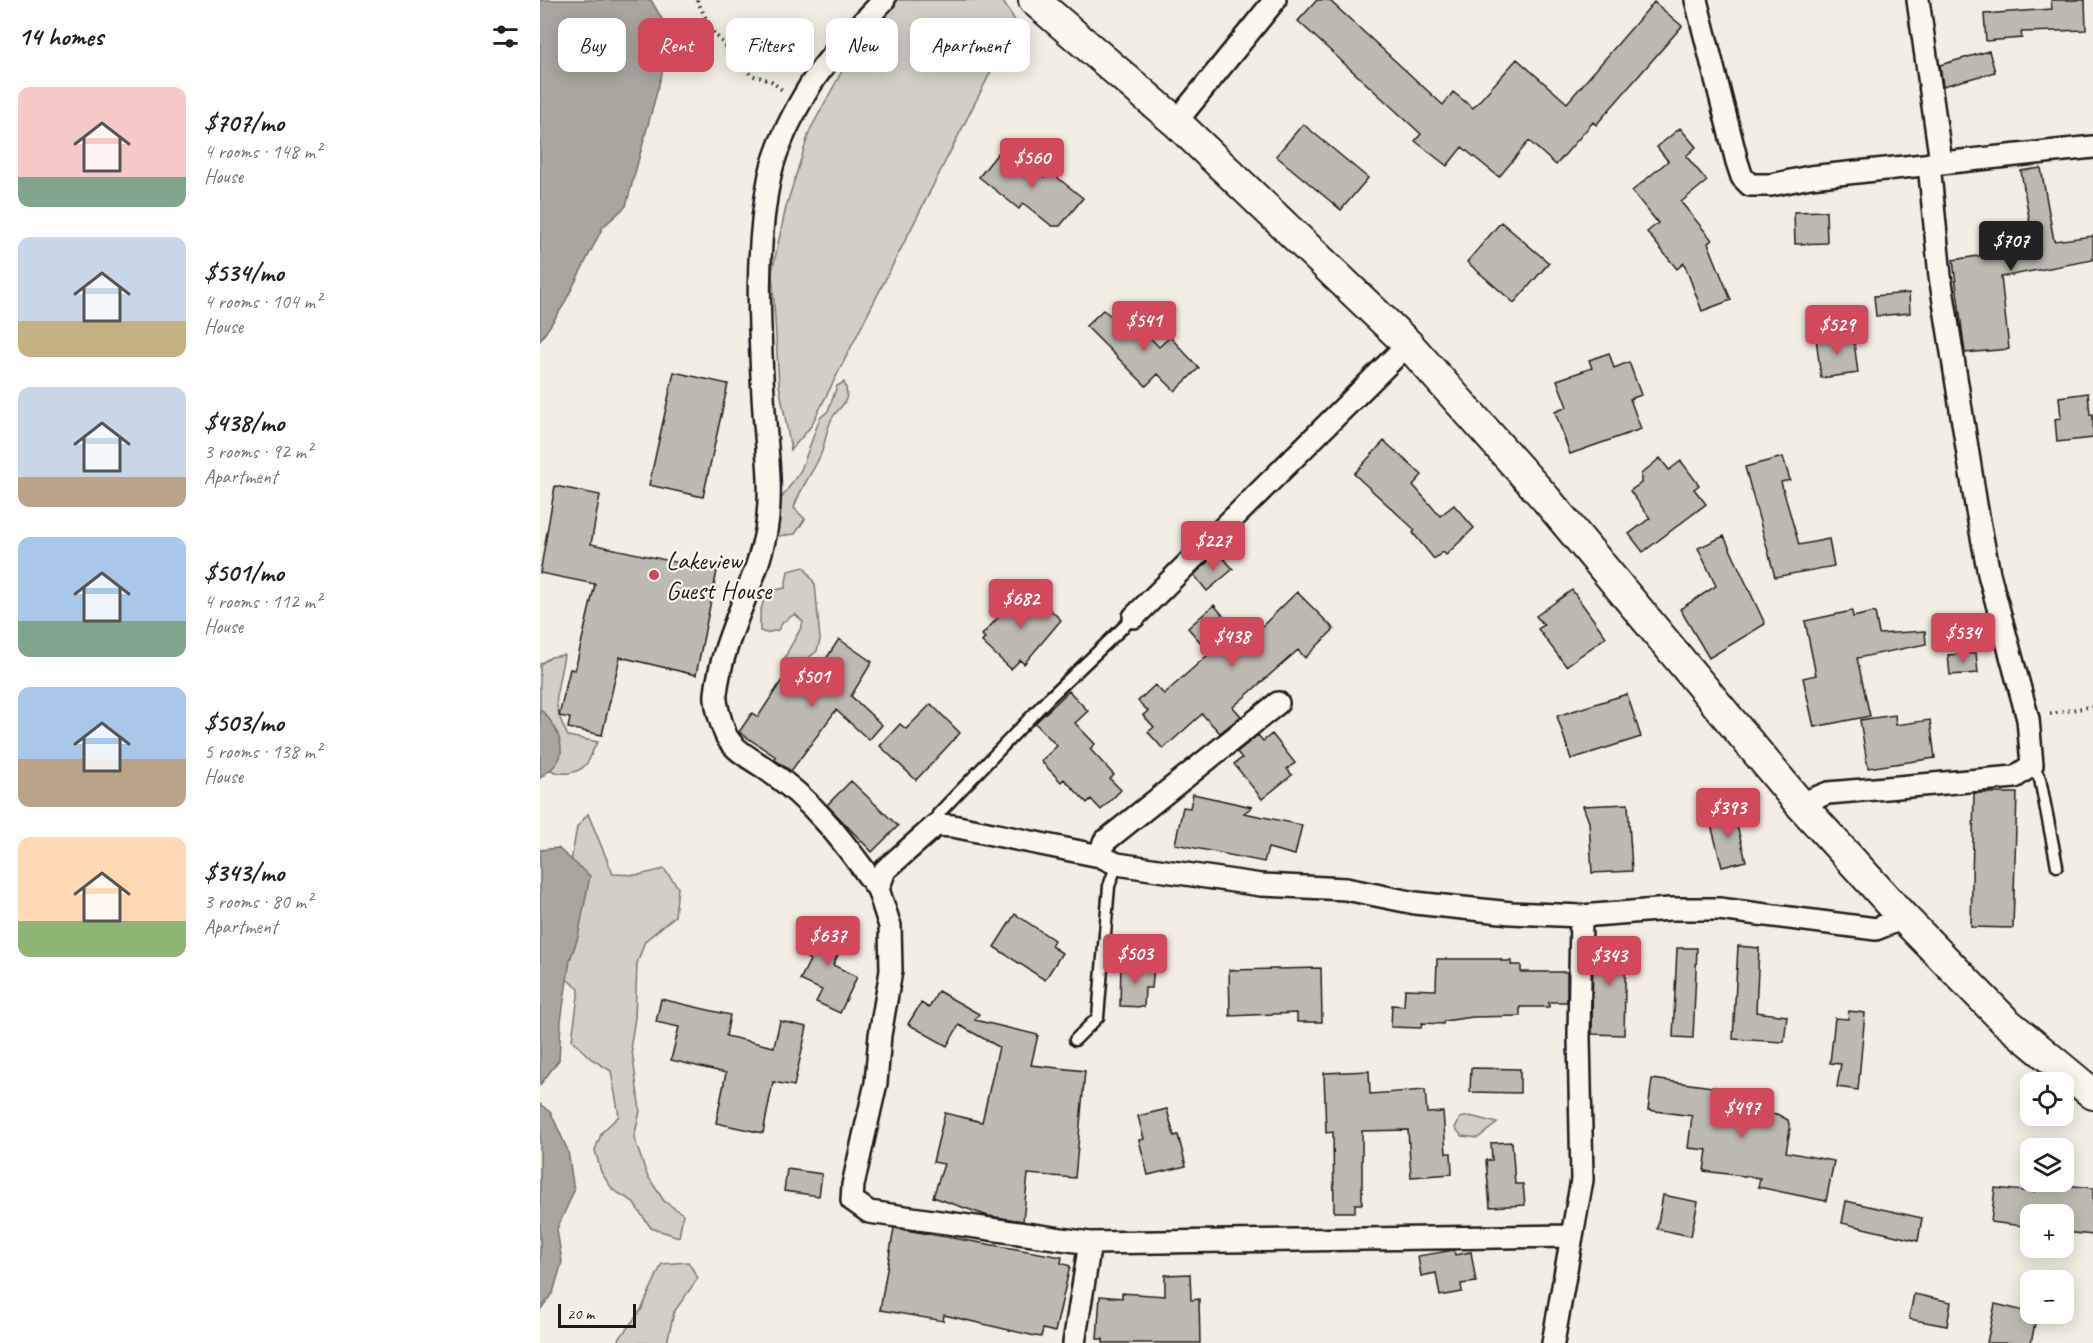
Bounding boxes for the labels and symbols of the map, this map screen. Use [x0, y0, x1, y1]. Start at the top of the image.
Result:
pin: $560 [996, 138, 1068, 189]
pin: $707 [1975, 221, 2047, 272]
pin: $541 [1108, 301, 1180, 352]
pin: $529 [1801, 305, 1873, 356]
pin: $227 [1177, 521, 1249, 572]
place label: Lakeview Guest House [666, 544, 773, 607]
marker: Lakeview Guest House [647, 568, 661, 582]
pin: $682 [985, 579, 1057, 630]
pin: $534 [1927, 613, 1999, 664]
pin: $438 [1196, 617, 1268, 668]
pin: $501 [776, 657, 848, 708]
pin: $393 [1692, 788, 1764, 839]
pin: $637 [792, 916, 864, 967]
pin: $503 [1099, 934, 1171, 985]
pin: $343 [1573, 936, 1645, 987]
pin: $497 [1706, 1088, 1778, 1139]
scale bar [558, 1301, 636, 1328]

